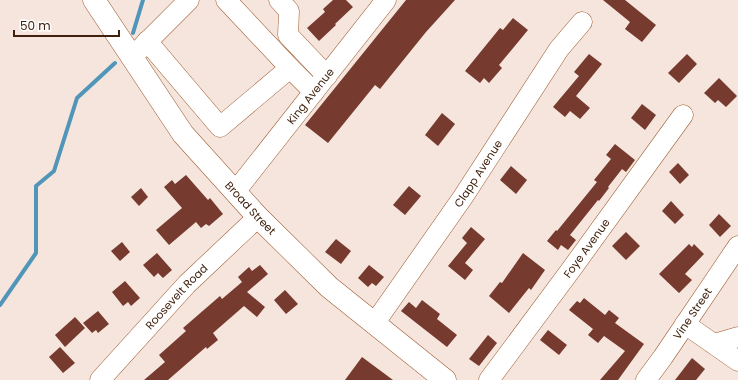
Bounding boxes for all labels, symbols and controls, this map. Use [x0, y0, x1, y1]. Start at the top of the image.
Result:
scale bar [14, 12, 119, 38]
text: 50 m [20, 17, 51, 34]
street label: King Avenue [283, 64, 338, 128]
street label: Clapp Avenue [450, 136, 506, 211]
street label: Broad Street [221, 178, 279, 238]
street label: Foye Avenue [560, 215, 614, 281]
street label: Roosevelt Road [142, 260, 211, 333]
street label: Vine Street [669, 285, 716, 343]

